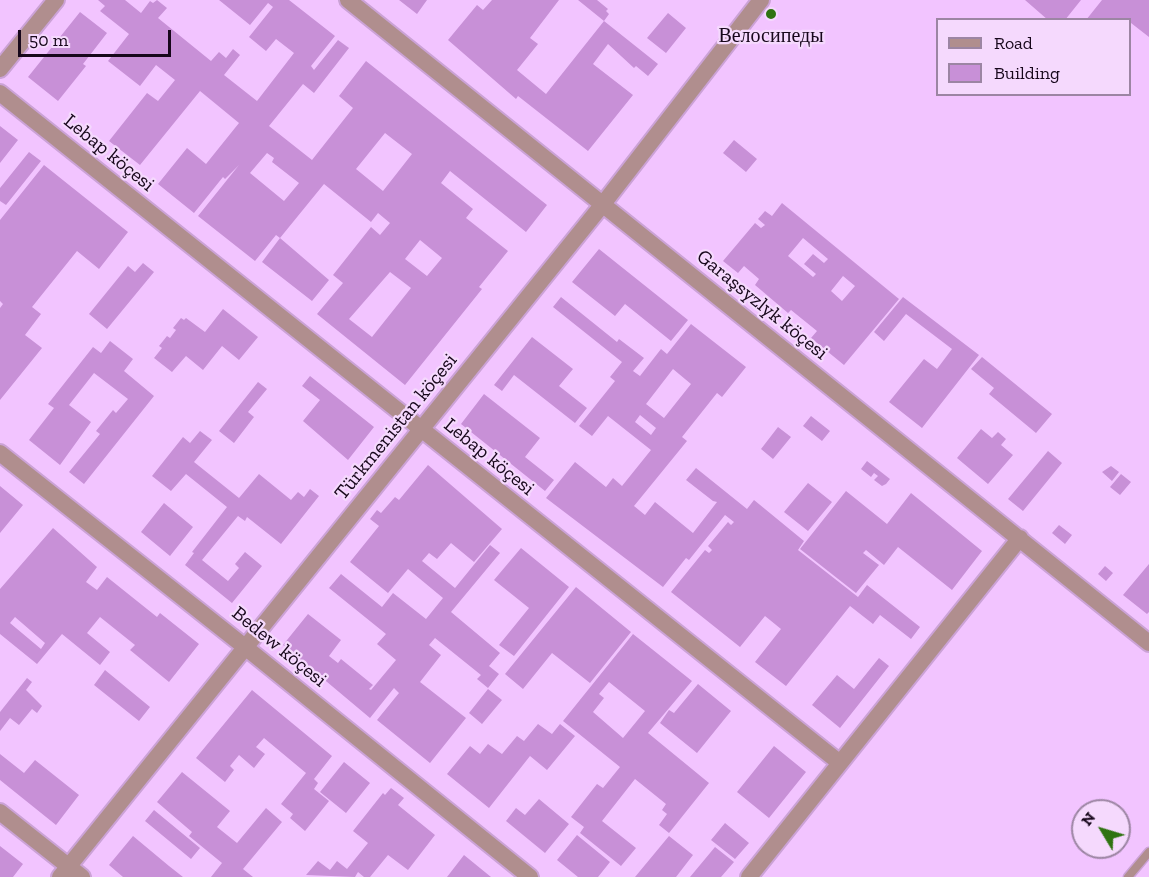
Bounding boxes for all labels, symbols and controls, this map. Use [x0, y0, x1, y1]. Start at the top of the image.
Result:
marker: Велосипеды [764, 7, 778, 21]
scale bar [21, 18, 174, 56]
legend [936, 18, 1131, 96]
place label: Велосипеды [718, 24, 824, 48]
text: 50 m [29, 29, 68, 51]
text: Road [994, 32, 1033, 54]
text: Building [994, 62, 1060, 84]
street label: Lebap köçesi [59, 109, 159, 197]
street label: Garaşsyzlyk köçesi [692, 245, 832, 365]
street label: Türkmenistan köçesi [330, 349, 462, 505]
street label: Lebap köçesi [439, 413, 539, 501]
street label: Bedew köçesi [227, 602, 331, 692]
north arrow [1071, 799, 1131, 859]
text: N [1077, 808, 1099, 829]

